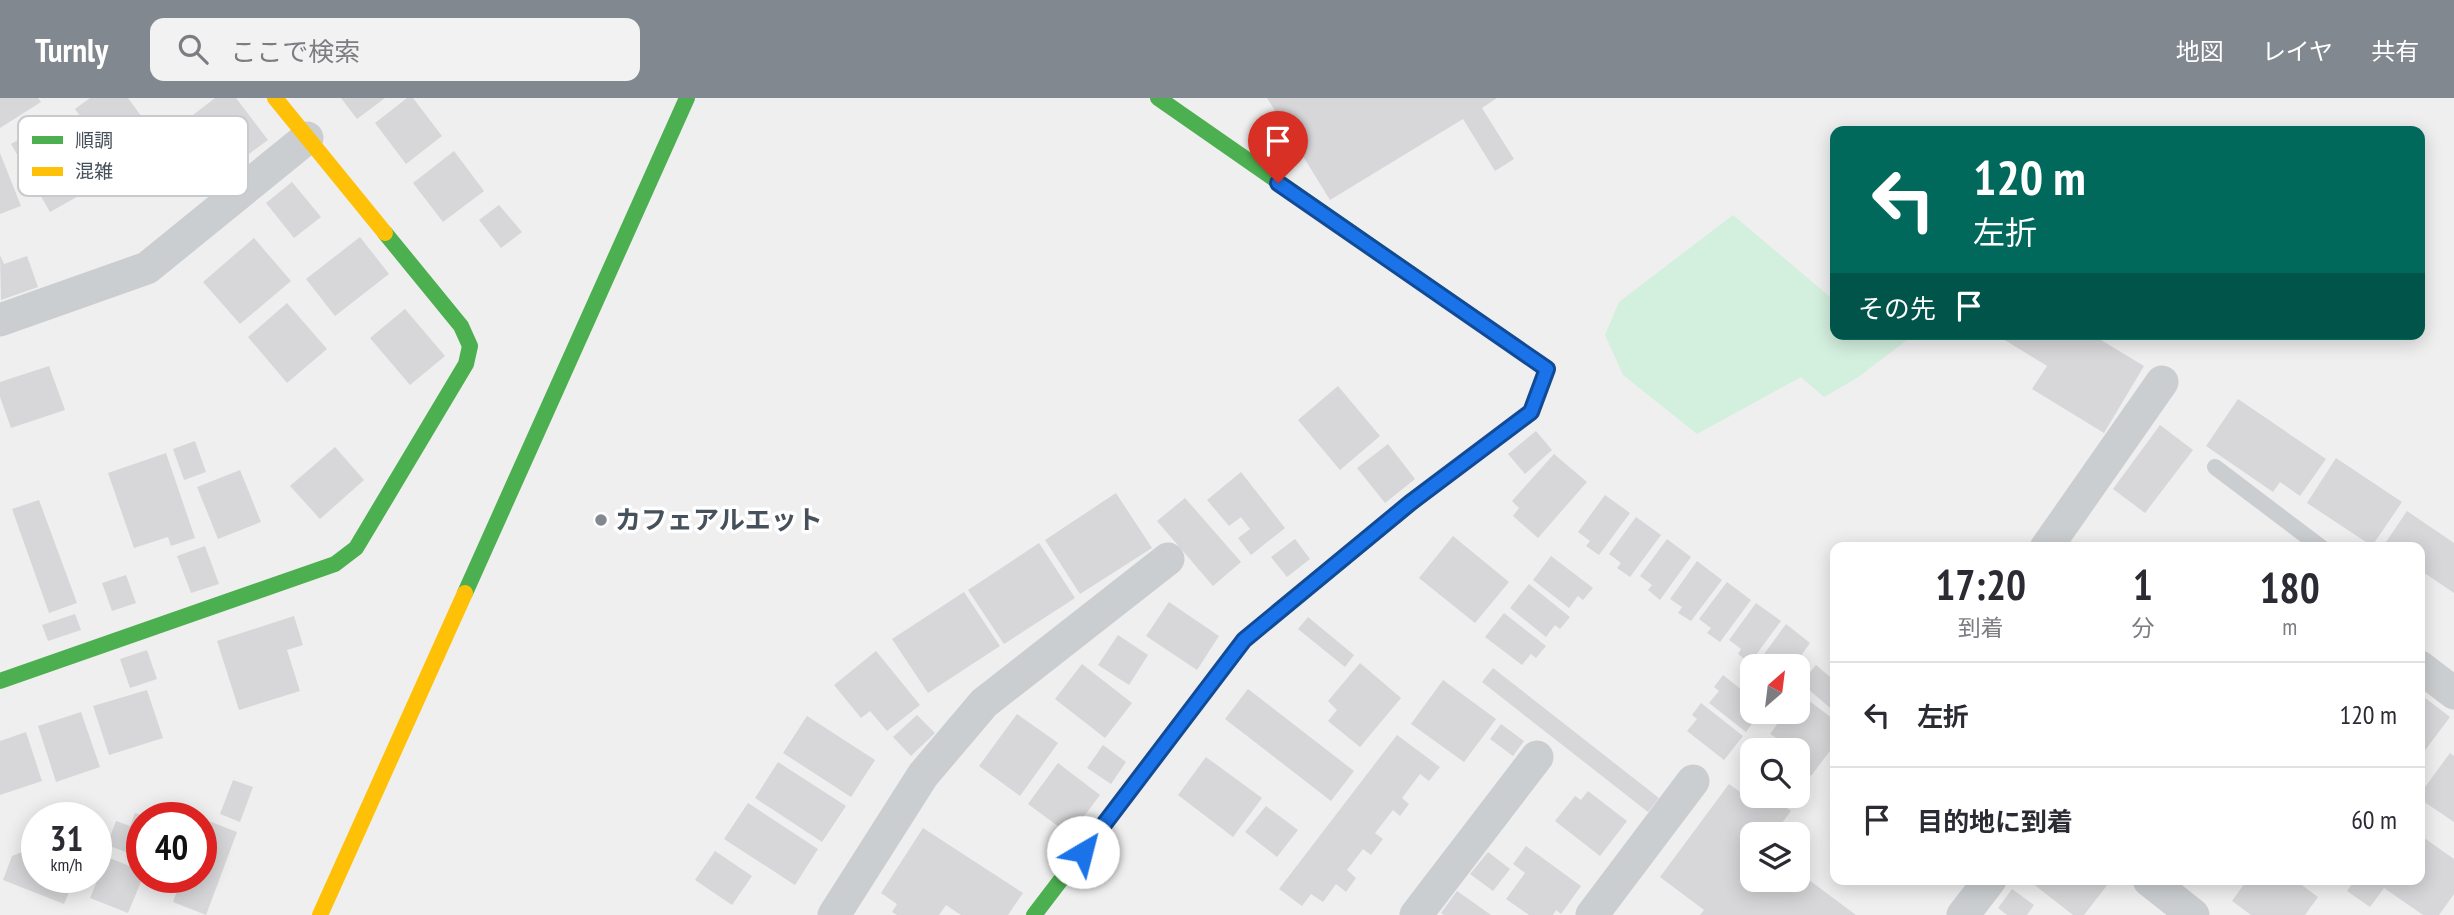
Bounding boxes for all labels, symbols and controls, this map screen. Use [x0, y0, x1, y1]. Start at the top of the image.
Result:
search box [150, 18, 640, 81]
text: Turnly [35, 28, 108, 71]
icon: search [174, 30, 212, 68]
text: ここで検索 [230, 35, 360, 68]
text: 地図 [2176, 36, 2224, 67]
text: レイヤ [2262, 36, 2333, 67]
text: 共有 [2371, 36, 2419, 67]
pin [1248, 111, 1308, 183]
legend [18, 116, 248, 196]
icon: arrive [1259, 122, 1297, 160]
text: 順調 [75, 128, 113, 152]
text: 120 m [1973, 145, 2086, 209]
icon: left [1858, 154, 1949, 245]
text: 混雑 [75, 159, 113, 183]
text: 左折 [1973, 211, 2037, 253]
icon: arrive [1950, 287, 1988, 325]
text: その先 [1858, 292, 1936, 325]
place label: カフェアルエット [615, 503, 823, 536]
marker: カフェアルエット [593, 512, 609, 528]
text: 17:20 [1935, 557, 2026, 612]
text: 1 [2133, 557, 2153, 612]
text: 180 [2260, 560, 2320, 615]
text: m [2282, 612, 2297, 641]
text: 到着 [1958, 613, 2004, 642]
text: 分 [2131, 613, 2154, 642]
north arrow [1740, 654, 1810, 724]
map controls [1740, 654, 1810, 892]
icon: left [1858, 696, 1896, 734]
text: 120 m [2339, 698, 2397, 731]
text: 左折 [1917, 700, 1969, 733]
button: search [1740, 738, 1810, 808]
icon: arrive [1858, 801, 1896, 839]
speed limit sign: 40 [126, 802, 217, 893]
text: 60 m [2351, 803, 2397, 836]
text: 目的地に到着 [1917, 805, 2073, 838]
text: 31 [50, 815, 83, 861]
position arrow [1046, 815, 1120, 889]
button: layers [1740, 822, 1810, 892]
text: km/h [51, 853, 82, 876]

